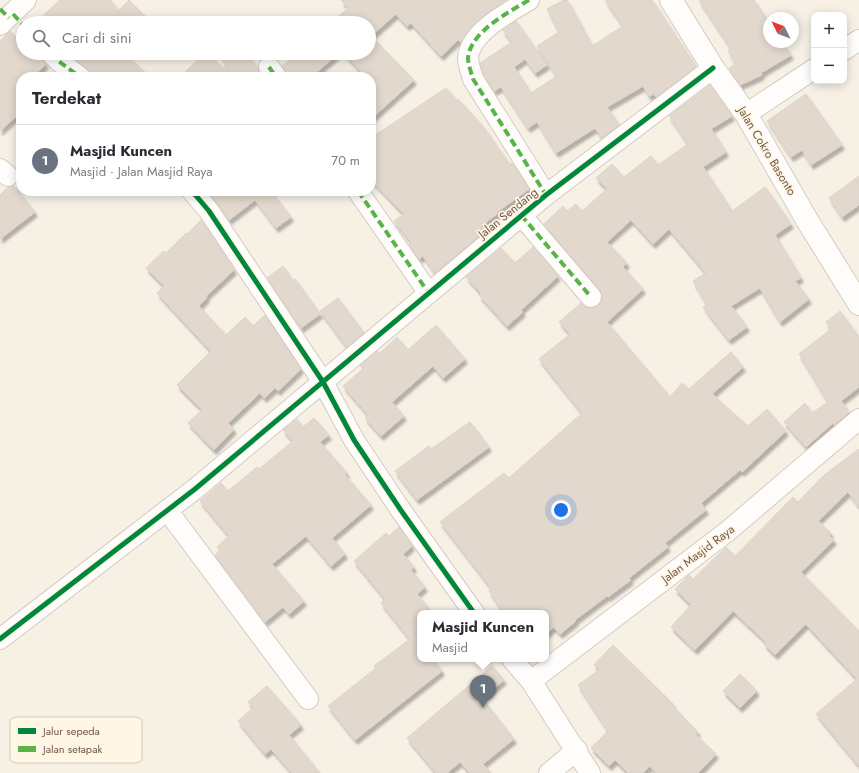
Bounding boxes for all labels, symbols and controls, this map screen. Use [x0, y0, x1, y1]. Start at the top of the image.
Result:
north arrow [763, 12, 799, 48]
map controls [811, 12, 847, 84]
button: + [811, 12, 847, 48]
search box [16, 16, 376, 60]
icon: search [30, 27, 52, 49]
text: Cari di sini [62, 27, 132, 49]
button: − [811, 48, 847, 84]
text: Terdekat [32, 86, 101, 110]
street label: Jalan Cokro Basonto [732, 101, 801, 199]
text: Masjid Kuncen [70, 140, 172, 162]
text: 1 [42, 151, 48, 170]
text: 70 m [331, 151, 360, 170]
text: Masjid · Jalan Masjid Raya [70, 162, 213, 181]
street label: Jalan Sendang [473, 183, 542, 244]
your location [551, 500, 571, 520]
street label: Jalan Masjid Raya [656, 520, 739, 589]
popup [417, 610, 549, 662]
text: Masjid Kuncen [432, 616, 534, 638]
text: Masjid [432, 638, 468, 657]
pin: 1 [470, 675, 496, 708]
legend [10, 717, 142, 763]
text: Jalur sepeda [41, 723, 100, 739]
text: Jalan setapak [41, 741, 102, 757]

